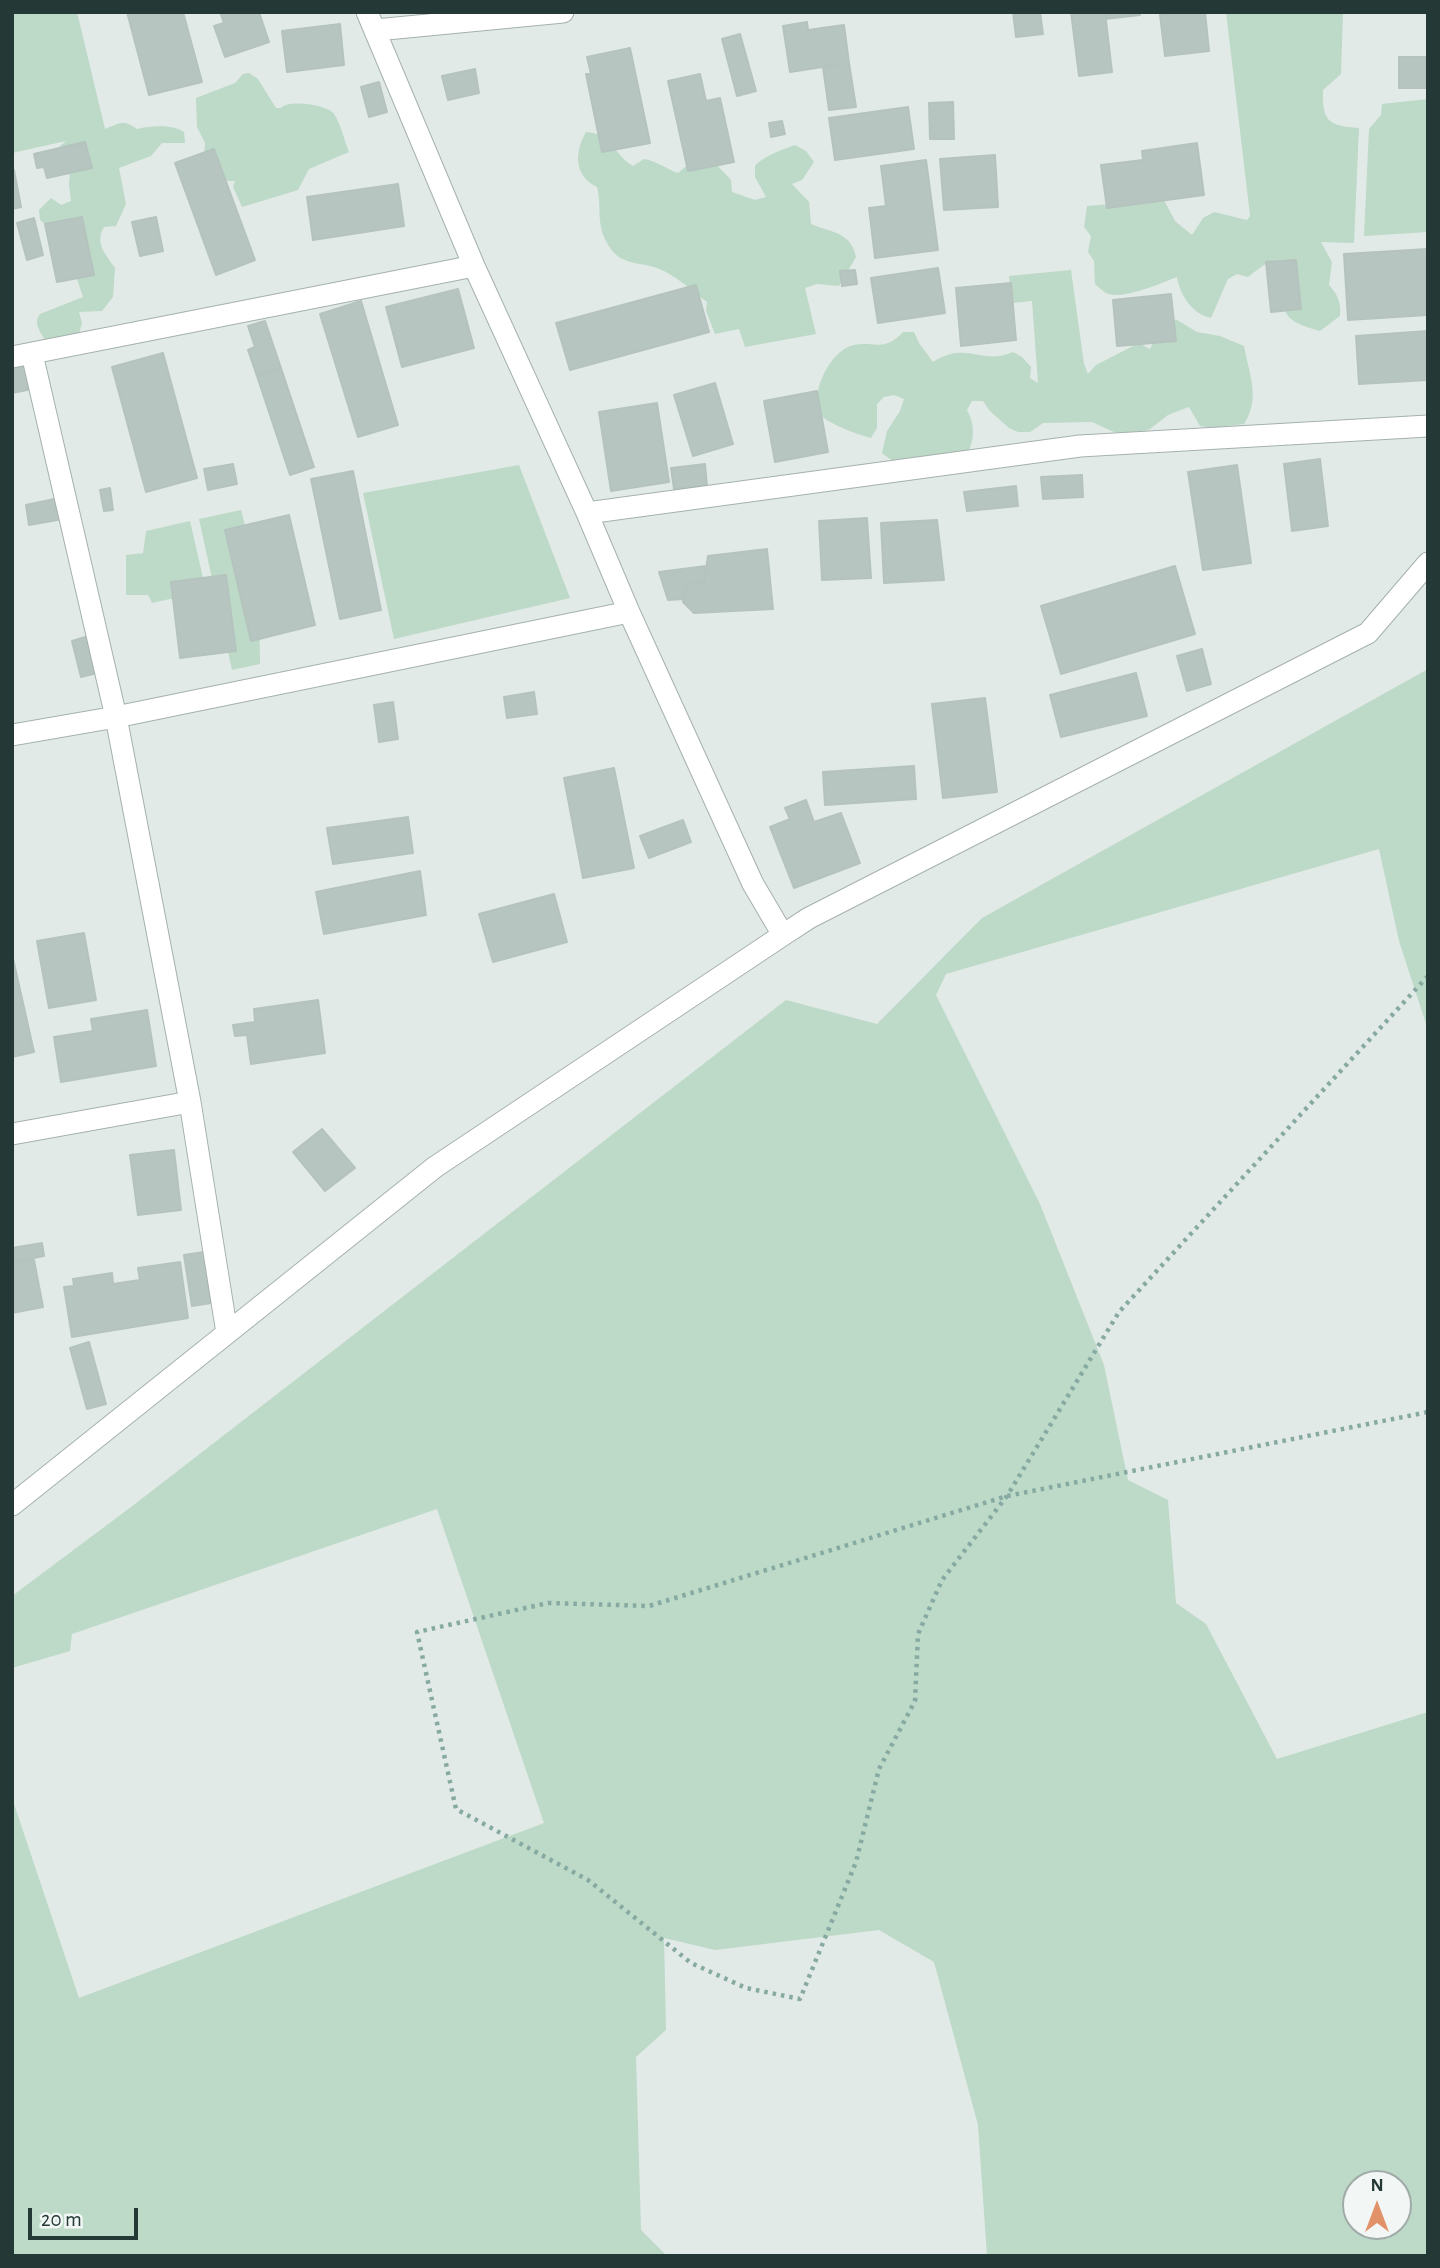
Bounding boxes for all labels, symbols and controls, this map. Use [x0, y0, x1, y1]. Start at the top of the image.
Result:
north arrow [1342, 2170, 1412, 2240]
text: N [1370, 2176, 1384, 2195]
scale bar [32, 2194, 142, 2238]
text: 20 m [41, 2209, 82, 2230]

